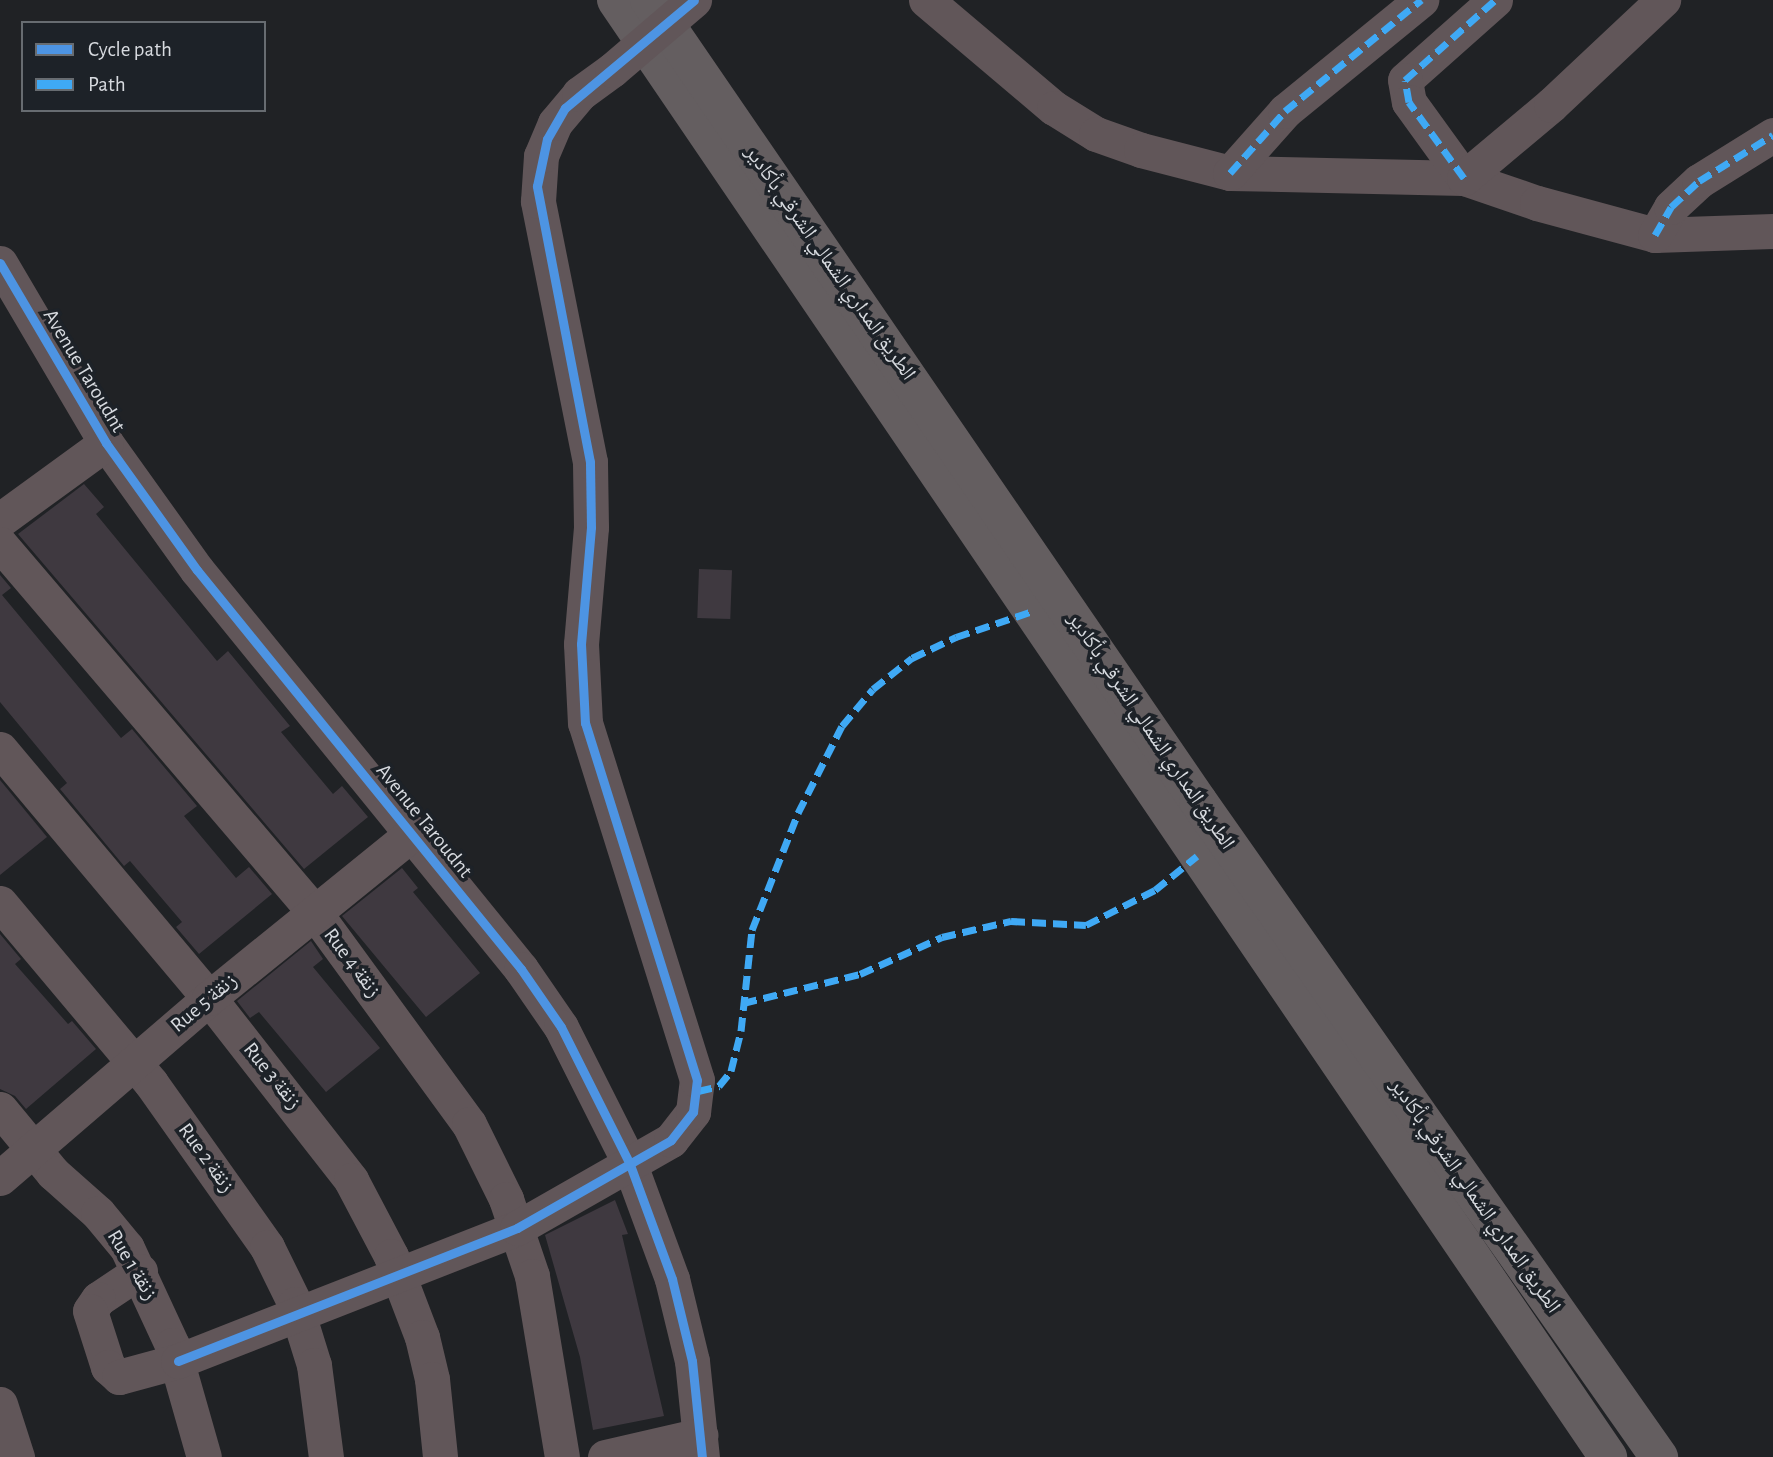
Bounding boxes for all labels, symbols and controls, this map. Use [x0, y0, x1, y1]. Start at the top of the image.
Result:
legend [21, 21, 266, 112]
text: Cycle path [88, 39, 172, 60]
text: Path [88, 74, 126, 95]
street label: الطريق المداري الشمالي الشرقي بأكادير [739, 141, 921, 385]
street label: Avenue Taroudnt [37, 305, 131, 437]
street label: الطريق المداري الشمالي الشرقي بأكادير [1062, 608, 1240, 854]
street label: Avenue Taroudnt [370, 759, 478, 883]
street label: Rue 4 زنقة [318, 923, 386, 1003]
street label: Rue 5 زنقة [166, 968, 242, 1038]
street label: Rue 3 زنقة [237, 1037, 307, 1115]
street label: الطريق المداري الشمالي الشرقي بأكادير [1384, 1074, 1566, 1318]
street label: Rue 2 زنقة [172, 1118, 240, 1198]
street label: Rue 1 زنقة [101, 1225, 163, 1305]

